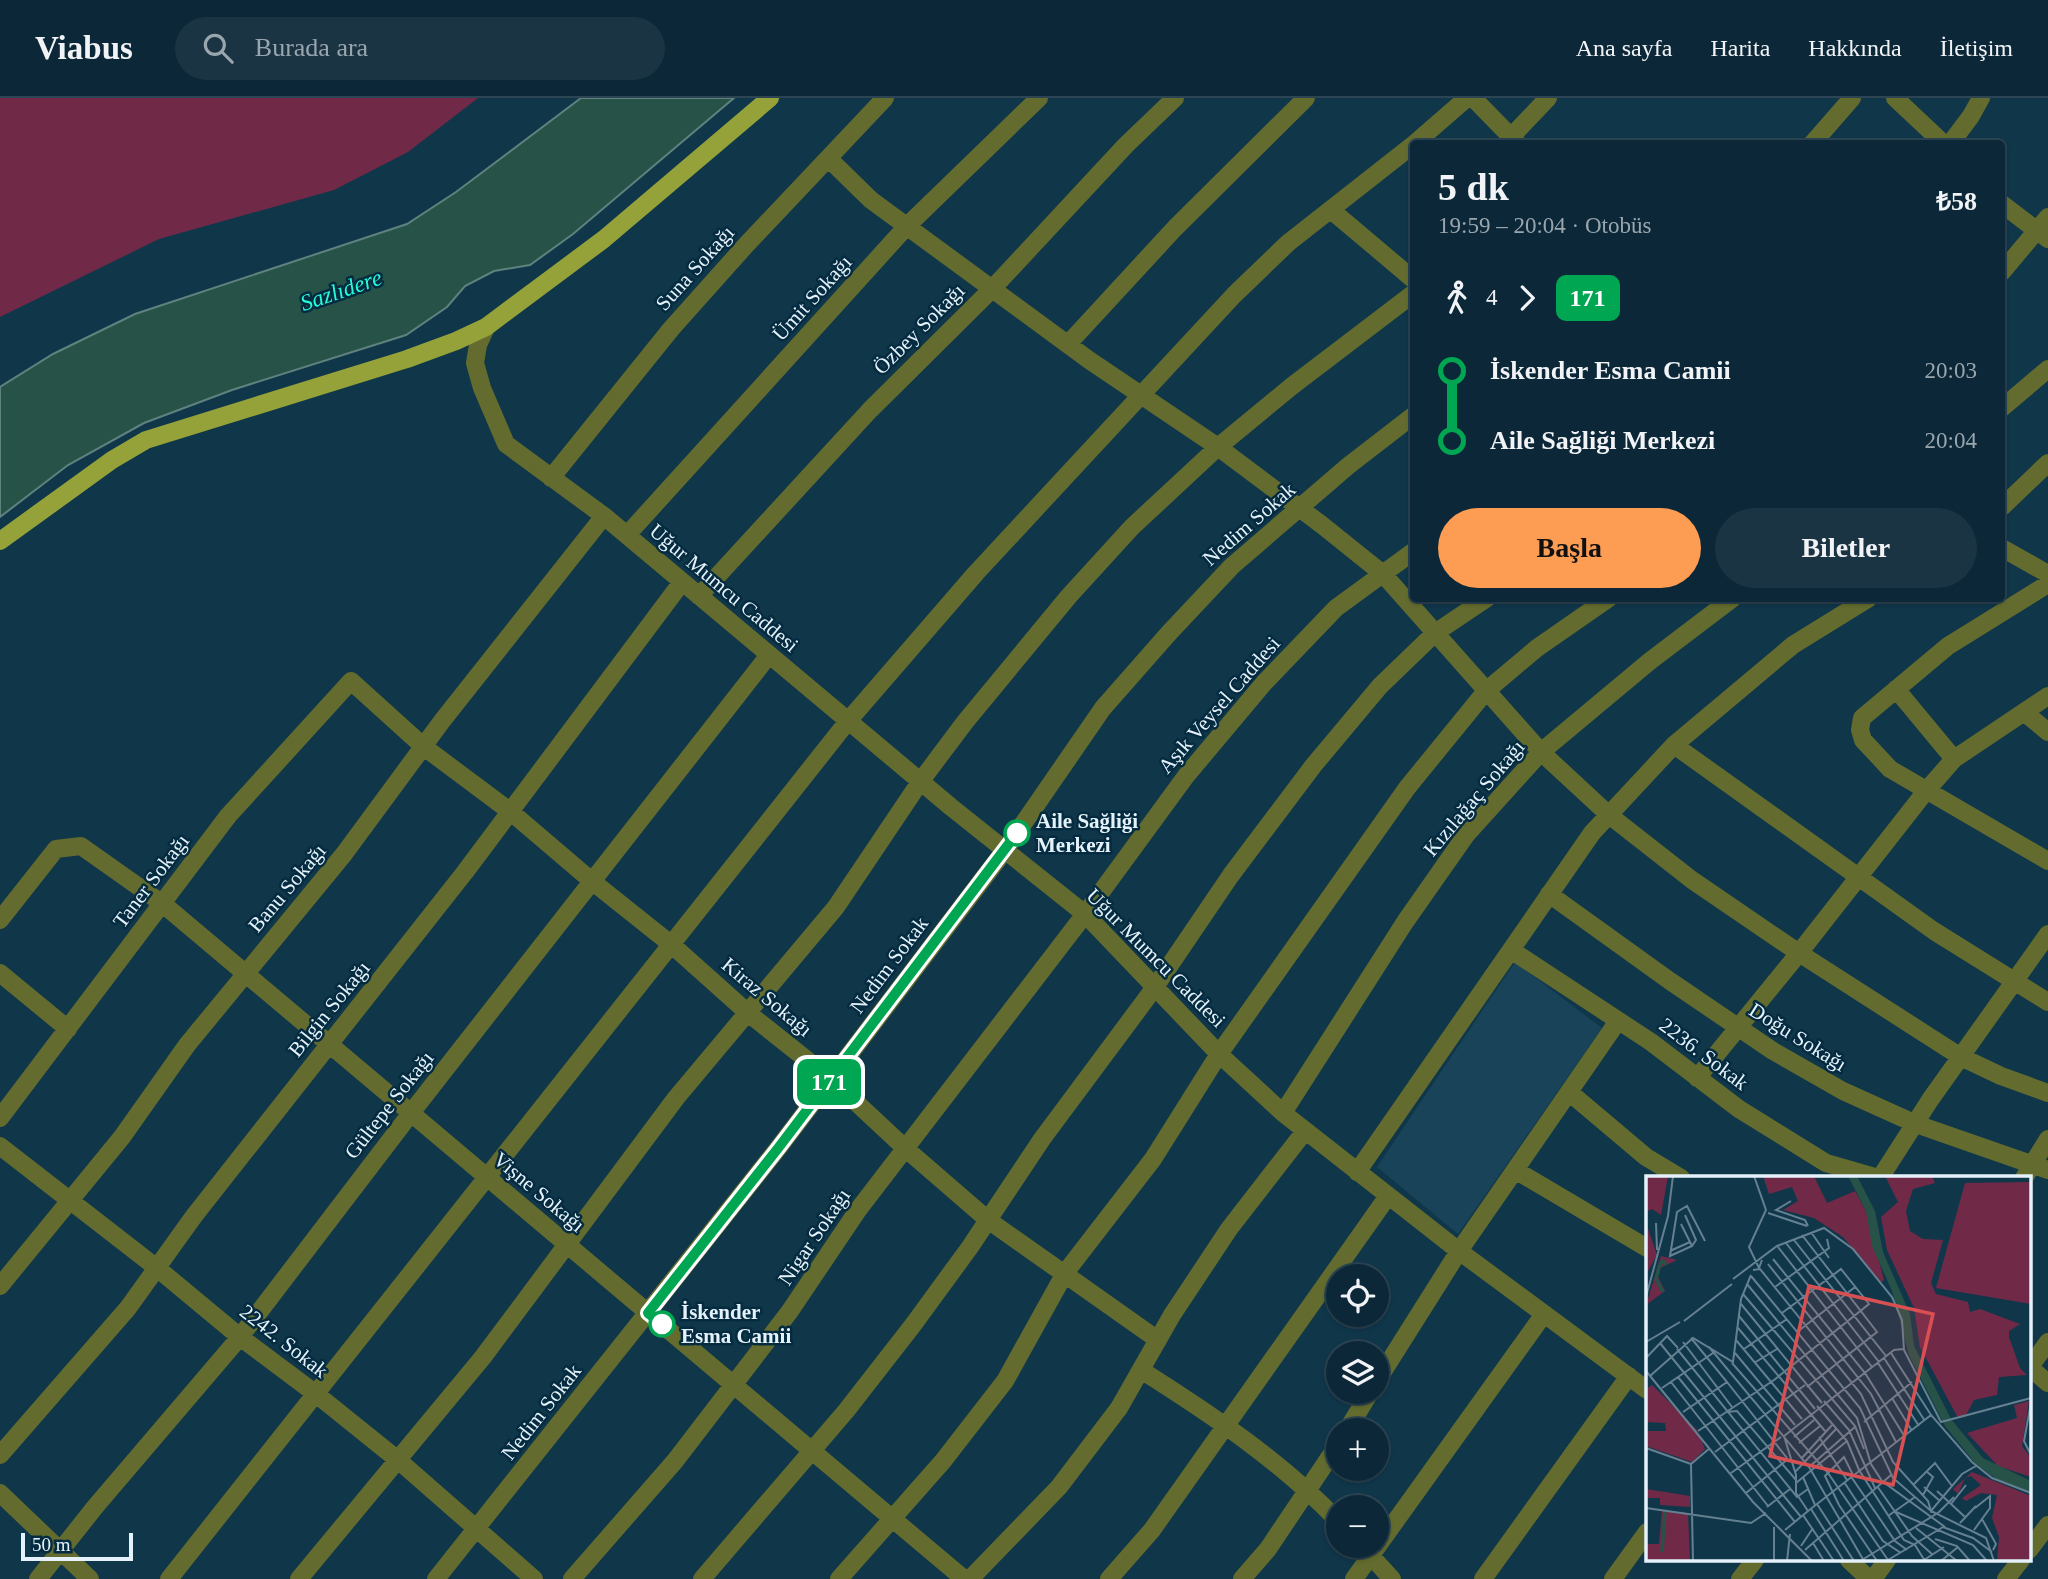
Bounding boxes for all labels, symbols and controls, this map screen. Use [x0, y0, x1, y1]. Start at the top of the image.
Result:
search box [175, 17, 665, 80]
icon: search [199, 29, 237, 67]
text: Viabus [35, 30, 133, 66]
text: Burada ara [255, 33, 368, 62]
text: Ana sayfa [1576, 35, 1672, 61]
text: Harita [1710, 35, 1770, 61]
text: Hakkında [1808, 35, 1902, 61]
text: İletişim [1940, 35, 2013, 61]
text: 5 dk [1438, 166, 1509, 208]
text: ₺58 [1936, 187, 1977, 216]
text: 19:59 – 20:04 · Otobüs [1438, 213, 1651, 238]
street label: Suna Sokağı [651, 221, 739, 315]
street label: Ümit Sokağı [767, 250, 857, 346]
water label: Sazlıdere [297, 265, 385, 316]
street label: Özbey Sokağı [869, 279, 969, 379]
icon: walk [1438, 279, 1476, 317]
icon: forward [1508, 279, 1546, 317]
text: 4 [1486, 285, 1498, 310]
text: 171 [1570, 285, 1606, 311]
text: İskender Esma Camii [1490, 356, 1731, 385]
text: 20:03 [1925, 358, 1977, 383]
text: Aile Sağliği Merkezi [1490, 426, 1715, 455]
text: 20:04 [1925, 428, 1977, 453]
street label: Nedim Sokak [1198, 477, 1301, 571]
button: Başla [1438, 508, 1701, 588]
button: Biletler [1715, 508, 1977, 588]
street label: Uğur Mumcu Caddesi [645, 519, 803, 657]
street label: Aşık Veysel Caddesi [1153, 632, 1285, 778]
street label: Kızılağaç Sokağı [1419, 735, 1530, 861]
place label: Aile Sağliği Merkezi [1036, 809, 1138, 857]
marker: Aile Sağliği Merkezi [1004, 820, 1030, 846]
street label: Taner Sokağı [108, 829, 194, 933]
street label: Banu Sokağı [243, 839, 331, 937]
street label: Uğur Mumcu Caddesi [1082, 884, 1231, 1033]
street label: Nedim Sokak [845, 911, 933, 1018]
street label: Kiraz Sokağı [717, 952, 817, 1042]
street label: Bilgin Sokağı [283, 956, 375, 1062]
street label: Doğu Sokağı [1745, 998, 1851, 1076]
street label: 2236. Sokak [1655, 1013, 1754, 1095]
street label: Gültepe Sokağı [340, 1046, 439, 1164]
line badge: 171 [789, 1059, 869, 1105]
text: 171 [811, 1069, 847, 1095]
street label: Vişne Sokağı [489, 1147, 589, 1237]
inset map [1646, 1176, 2030, 1562]
street label: Nigar Sokağı [773, 1184, 855, 1290]
map controls [1326, 1264, 1389, 1558]
button: locate [1326, 1264, 1389, 1327]
street label: 2242. Sokak [235, 1299, 333, 1383]
place label: İskender Esma Camii [681, 1300, 791, 1348]
marker: İskender Esma Camii [649, 1311, 675, 1337]
button: layers [1326, 1341, 1389, 1404]
street label: Nedim Sokak [496, 1359, 586, 1465]
button: + [1326, 1418, 1389, 1481]
button: − [1326, 1495, 1389, 1558]
scale bar [21, 1530, 133, 1562]
text: 50 m [32, 1534, 71, 1555]

